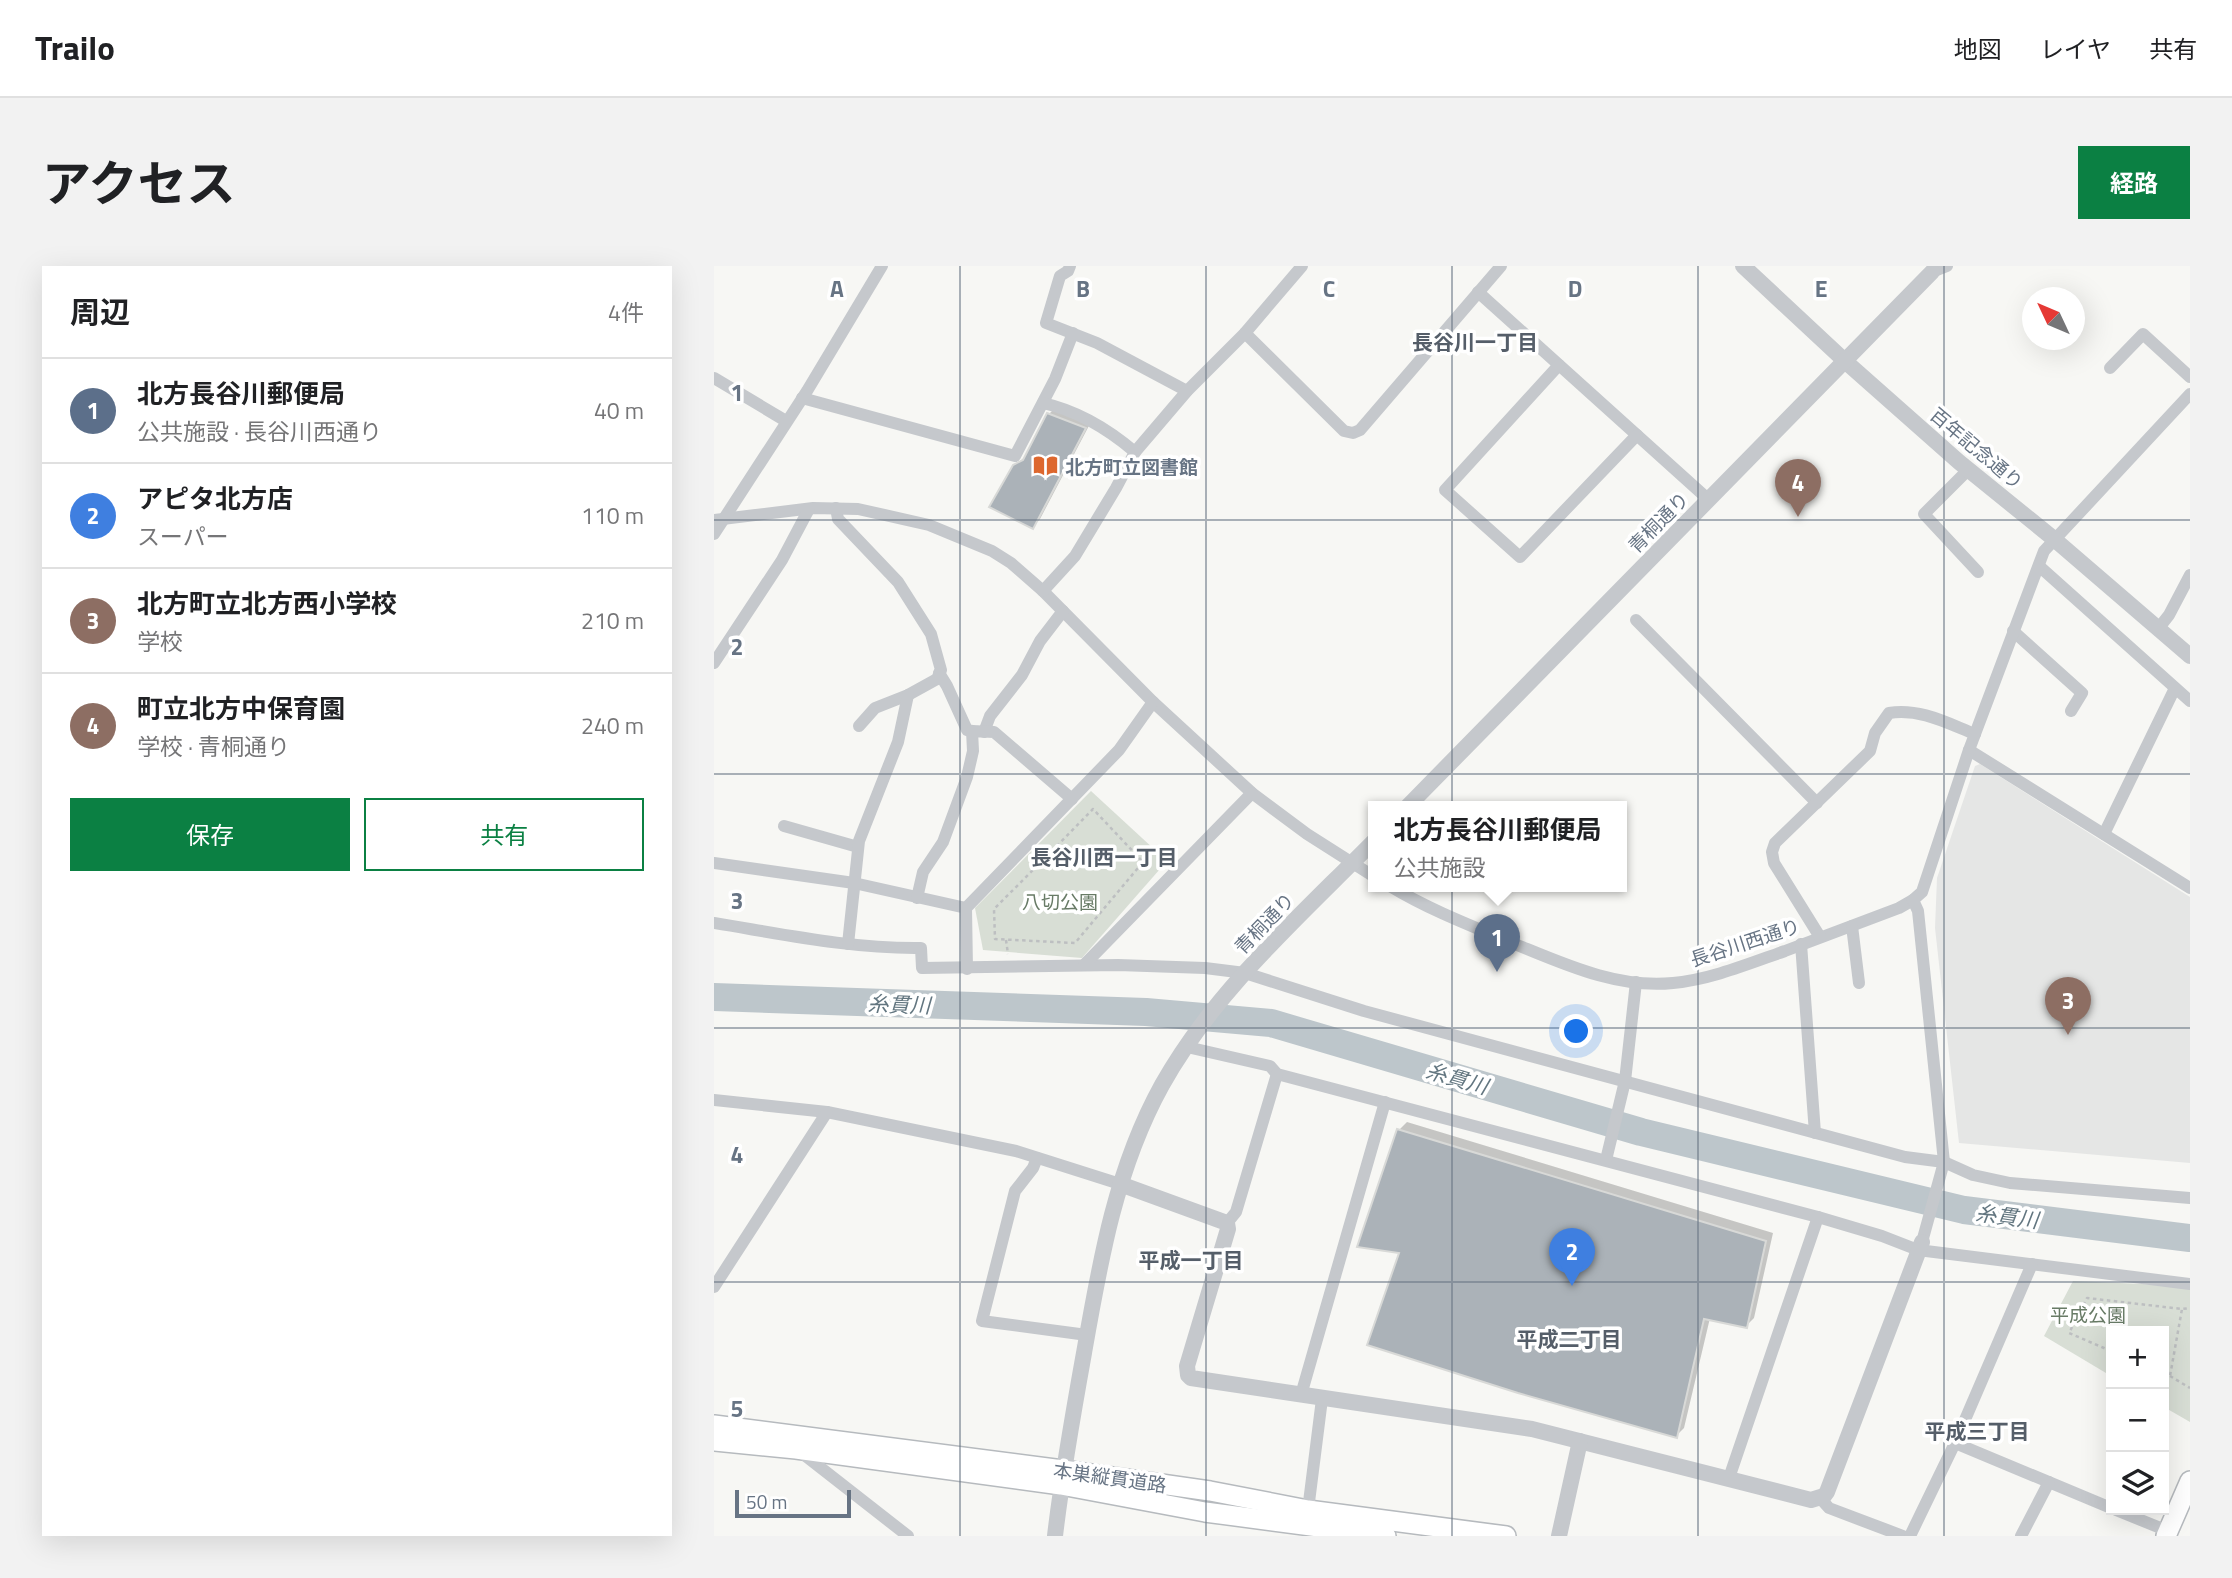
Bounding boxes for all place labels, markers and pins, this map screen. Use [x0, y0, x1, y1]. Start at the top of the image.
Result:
library icon: 北方町立図書館 [1031, 452, 1059, 480]
place label: 北方町立図書館 [1065, 452, 1198, 481]
pin: 4 [1775, 459, 1821, 517]
pin: 1 [1474, 914, 1520, 972]
pin: 3 [2045, 977, 2091, 1035]
pin: 2 [1549, 1228, 1595, 1286]

